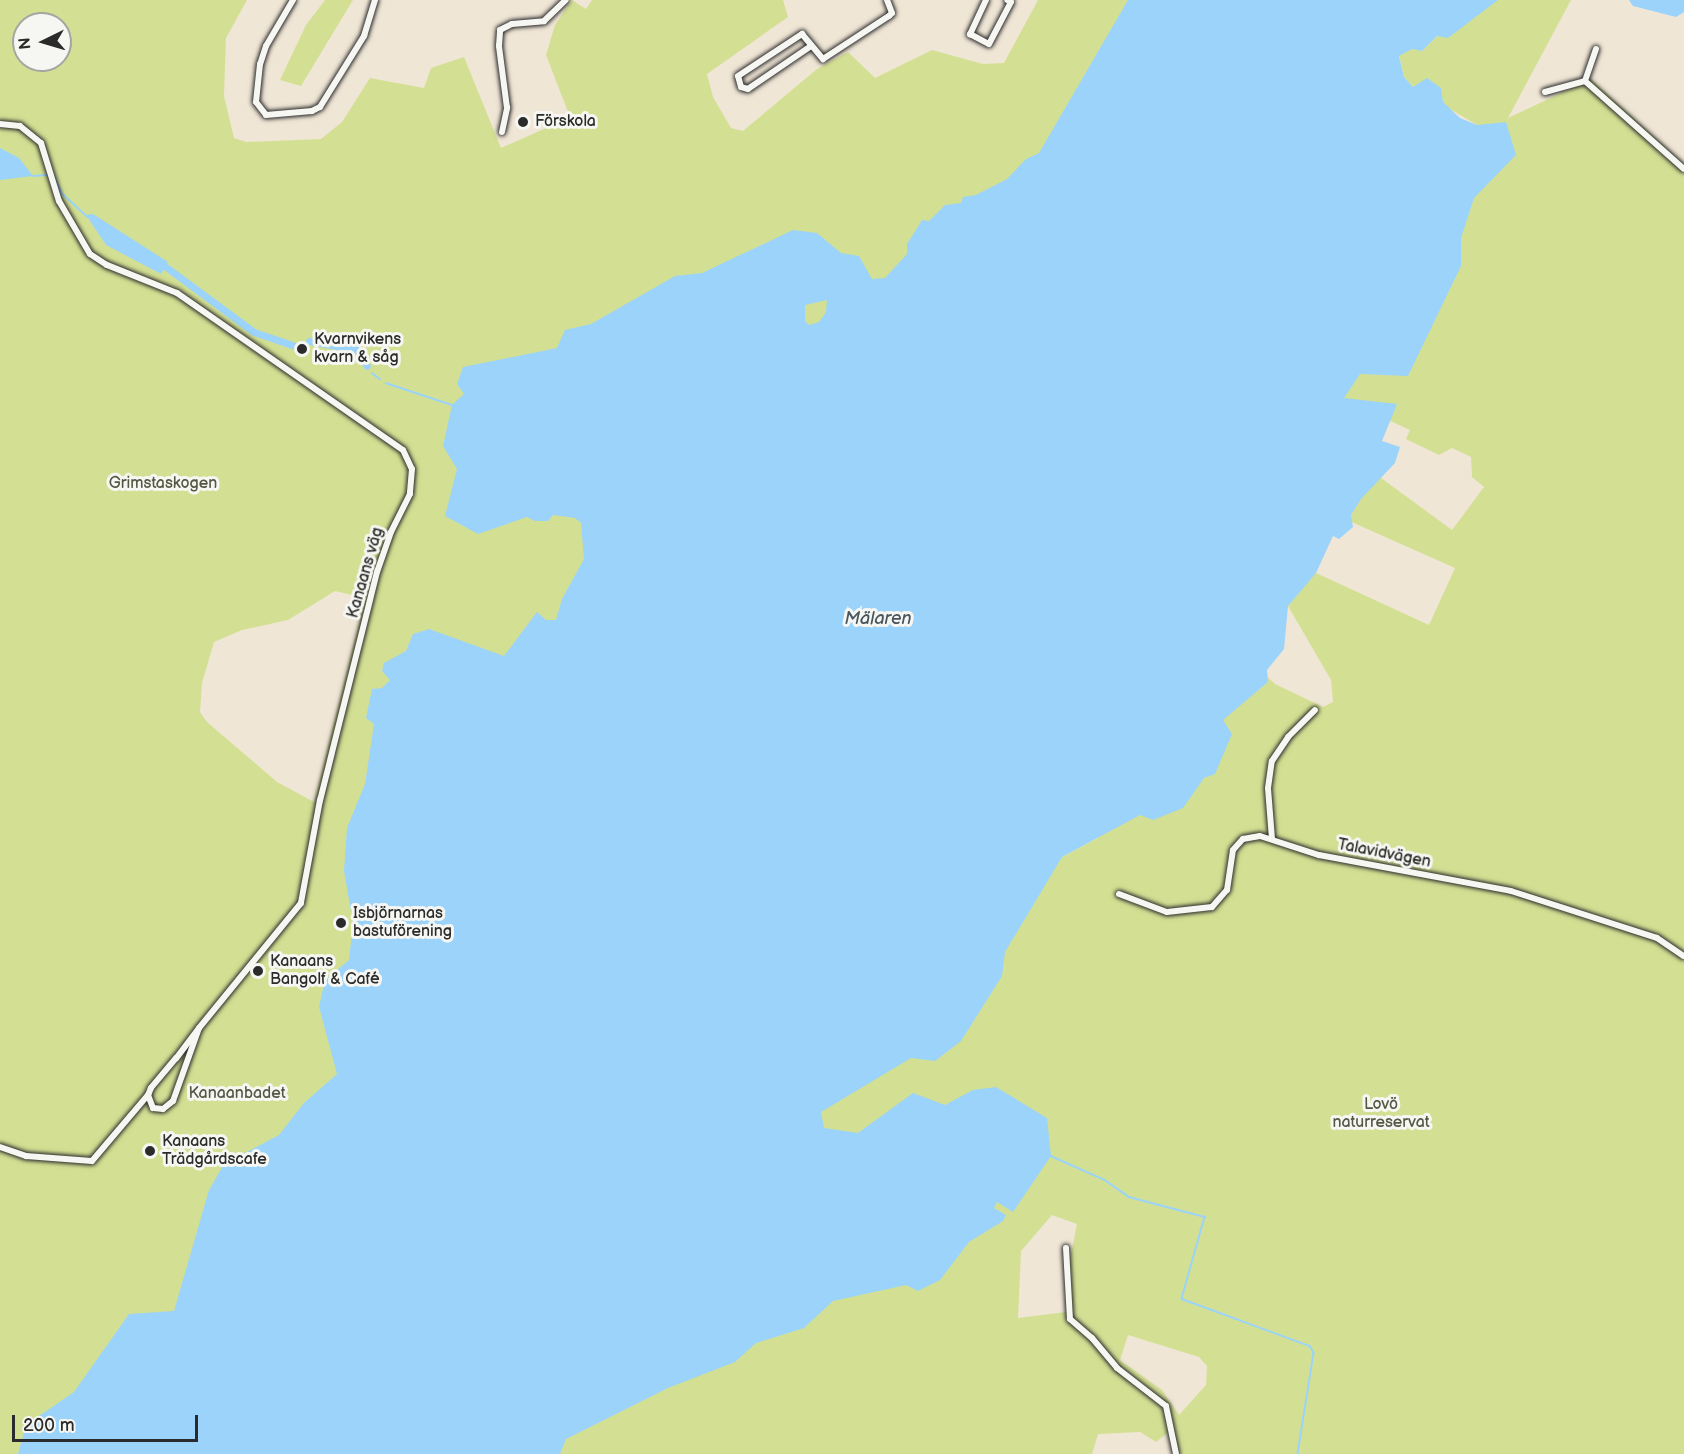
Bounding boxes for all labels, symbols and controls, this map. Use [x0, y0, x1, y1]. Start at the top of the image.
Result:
north arrow [12, 12, 72, 72]
text: N [16, 37, 36, 50]
place label: Förskola [535, 112, 596, 132]
marker: Förskola [516, 115, 530, 129]
place label: Kvarnvikens kvarn & såg [314, 330, 401, 368]
marker: Kvarnvikens kvarn & såg [295, 342, 309, 356]
park label: Grimstaskogen [109, 474, 217, 494]
street label: Kanaans väg [344, 525, 388, 621]
water label: Mälaren [845, 608, 911, 630]
street label: Talavidvägen [1336, 836, 1432, 872]
place label: Isbjörnarnas bastuförening [353, 904, 452, 942]
marker: Isbjörnarnas bastuförening [334, 916, 348, 930]
place label: Kanaans Bangolf & Café [270, 952, 380, 990]
marker: Kanaans Bangolf & Café [251, 964, 265, 978]
park label: Kanaanbadet [188, 1084, 286, 1104]
park label: Lovö naturreservat [1332, 1095, 1430, 1133]
place label: Kanaans Trädgårdscafe [162, 1132, 267, 1170]
marker: Kanaans Trädgårdscafe [143, 1144, 157, 1158]
scale bar [15, 1403, 201, 1441]
text: 200 m [23, 1415, 75, 1436]

